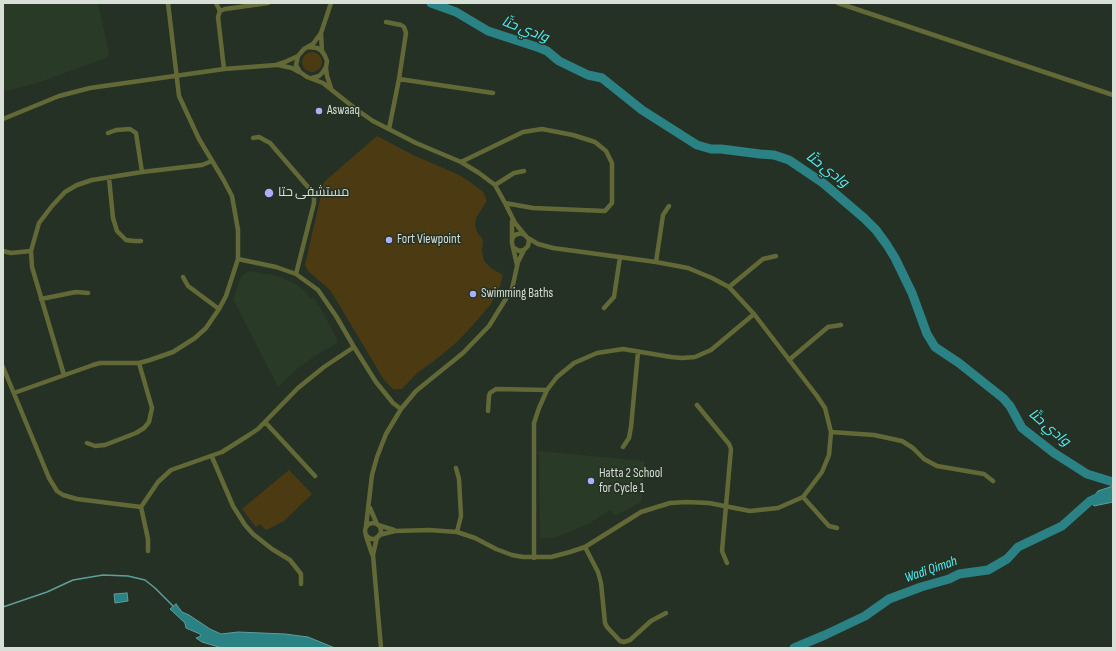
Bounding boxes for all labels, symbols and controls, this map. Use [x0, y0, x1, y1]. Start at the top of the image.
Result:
water label: وادي حتّا [499, 13, 551, 47]
place label: Aswaaq [327, 103, 360, 119]
marker: Aswaaq [314, 106, 324, 116]
water label: وادي حتّا [802, 149, 852, 191]
place label: مستشفى حتا [278, 185, 349, 201]
marker: مستشفى حتا [263, 187, 275, 199]
place label: Fort Viewpoint [397, 232, 461, 248]
marker: Fort Viewpoint [384, 235, 394, 245]
place label: Swimming Baths [481, 286, 553, 302]
marker: Swimming Baths [468, 289, 478, 299]
water label: وادي حتّا [1025, 406, 1073, 450]
place label: Hatta 2 School for Cycle 1 [599, 466, 662, 497]
marker: Hatta 2 School for Cycle 1 [586, 476, 596, 486]
water label: Wadi Qimah [903, 553, 959, 587]

